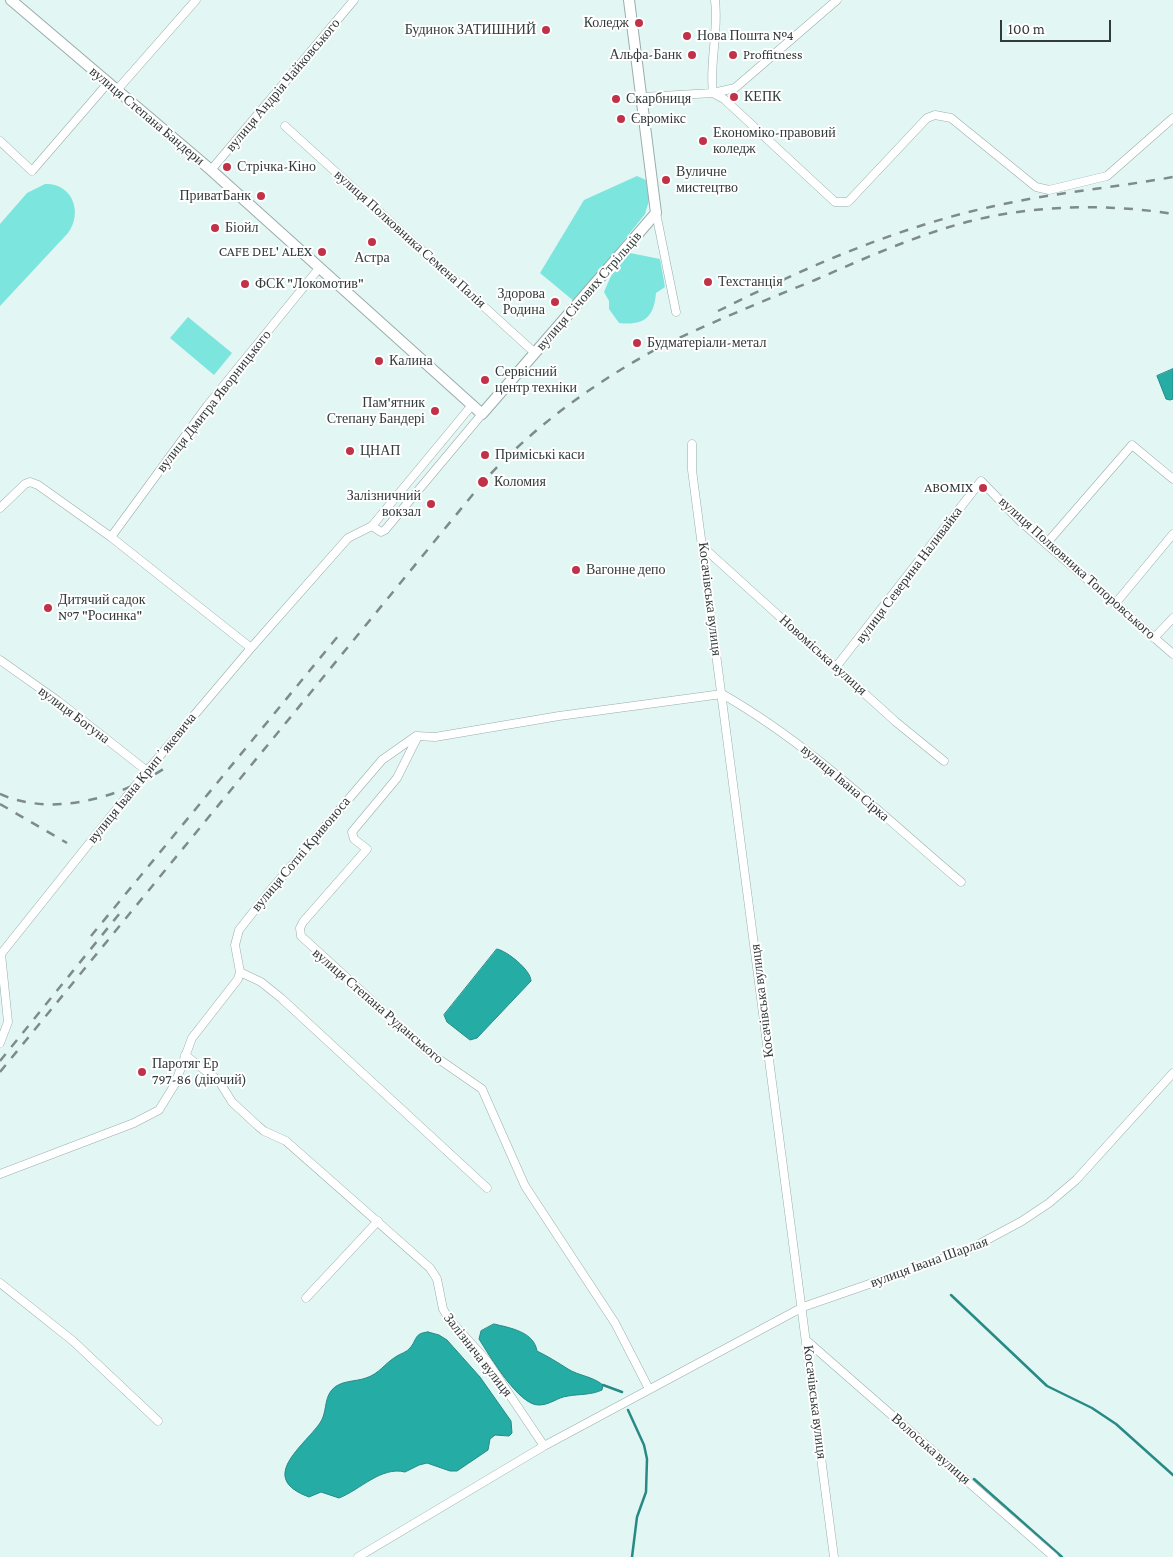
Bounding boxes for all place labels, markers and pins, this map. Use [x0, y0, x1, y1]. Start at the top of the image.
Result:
place label: Коледж [584, 15, 629, 31]
marker: Коледж [633, 17, 645, 29]
place label: Будинок ЗАТИШНИЙ [405, 22, 536, 38]
marker: Будинок ЗАТИШНИЙ [540, 24, 552, 36]
place label: Нова Пошта №4 [697, 28, 794, 44]
marker: Нова Пошта №4 [681, 30, 693, 42]
place label: Альфа-Банк [610, 47, 682, 63]
place label: Proffitness [743, 47, 803, 63]
marker: Альфа-Банк [686, 49, 698, 61]
marker: Proffitness [727, 49, 739, 61]
place label: КЕПК [744, 89, 781, 105]
place label: Скарбниця [626, 91, 691, 107]
marker: КЕПК [728, 91, 740, 103]
marker: Скарбниця [610, 93, 622, 105]
place label: Євромікс [631, 111, 686, 127]
marker: Євромікс [615, 113, 627, 125]
place label: Економіко-правовий коледж [713, 125, 836, 158]
marker: Економіко-правовий коледж [697, 135, 709, 147]
place label: Стрічка-Кіно [237, 159, 316, 175]
marker: Стрічка-Кіно [221, 161, 233, 173]
place label: Вуличне мистецтво [676, 164, 738, 196]
marker: Вуличне мистецтво [660, 174, 672, 186]
place label: ПриватБанк [179, 188, 251, 204]
marker: ПриватБанк [255, 190, 267, 202]
place label: Біойл [225, 220, 258, 236]
marker: Біойл [209, 222, 221, 234]
marker: Астра [366, 236, 378, 248]
place label: CAFE DEL' ALEX [219, 244, 312, 260]
marker: CAFE DEL' ALEX [316, 246, 328, 258]
place label: Астра [354, 250, 390, 266]
place label: Техстанція [718, 274, 783, 290]
place label: ФСК "Локомотив" [255, 276, 364, 292]
marker: Техстанція [702, 276, 714, 288]
marker: ФСК "Локомотив" [239, 278, 251, 290]
place label: Здорова Родина [498, 286, 545, 318]
marker: Здорова Родина [549, 296, 561, 308]
place label: Будматеріали-метал [647, 335, 766, 351]
marker: Будматеріали-метал [631, 337, 643, 349]
place label: Калина [389, 353, 433, 369]
marker: Калина [373, 355, 385, 367]
place label: Сервісний центр техніки [495, 364, 577, 397]
marker: Сервісний центр техніки [479, 374, 491, 386]
place label: Пам'ятник Степану Бандері [327, 395, 425, 428]
marker: Пам'ятник Степану Бандері [429, 405, 441, 417]
place label: ЦНАП [360, 443, 400, 459]
marker: ЦНАП [344, 445, 356, 457]
place label: Приміські каси [495, 447, 585, 463]
marker: Приміські каси [479, 449, 491, 461]
place label: Коломия [494, 474, 546, 490]
marker: Коломия [476, 475, 490, 489]
place label: ABOMIX [924, 480, 973, 496]
marker: ABOMIX [977, 482, 989, 494]
place label: Залізничний вокзал [347, 488, 421, 520]
marker: Залізничний вокзал [425, 498, 437, 510]
place label: Вагонне депо [586, 562, 666, 578]
marker: Вагонне депо [570, 564, 582, 576]
place label: Дитячий садок №7 "Росинка" [58, 592, 146, 624]
marker: Дитячий садок №7 "Росинка" [42, 602, 54, 614]
place label: Паротяг Ер 797-86 (діючий) [152, 1056, 247, 1088]
marker: Паротяг Ер 797-86 (діючий) [136, 1066, 148, 1078]

